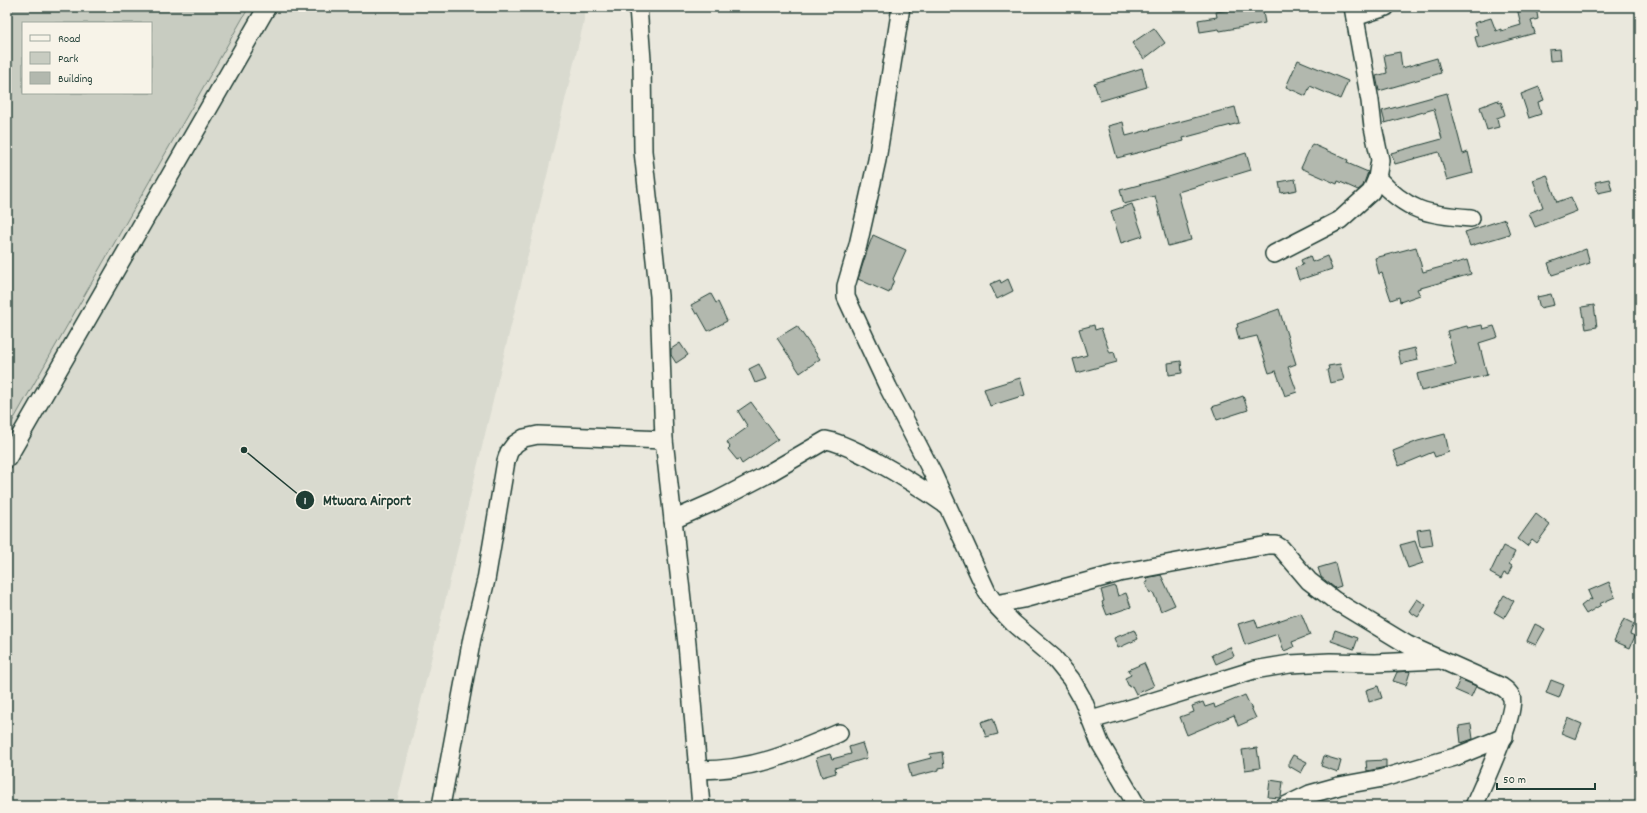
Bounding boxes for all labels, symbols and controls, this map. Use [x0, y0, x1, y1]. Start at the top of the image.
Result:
legend [22, 22, 152, 94]
text: Road [58, 31, 80, 48]
text: Park [58, 51, 79, 68]
text: Building [58, 71, 93, 88]
callout: Mtwara Airport [295, 486, 419, 513]
text: Mtwara Airport [323, 491, 412, 513]
text: 1 [304, 493, 307, 510]
scale bar [1497, 765, 1595, 791]
text: 50 m [1503, 772, 1526, 789]

